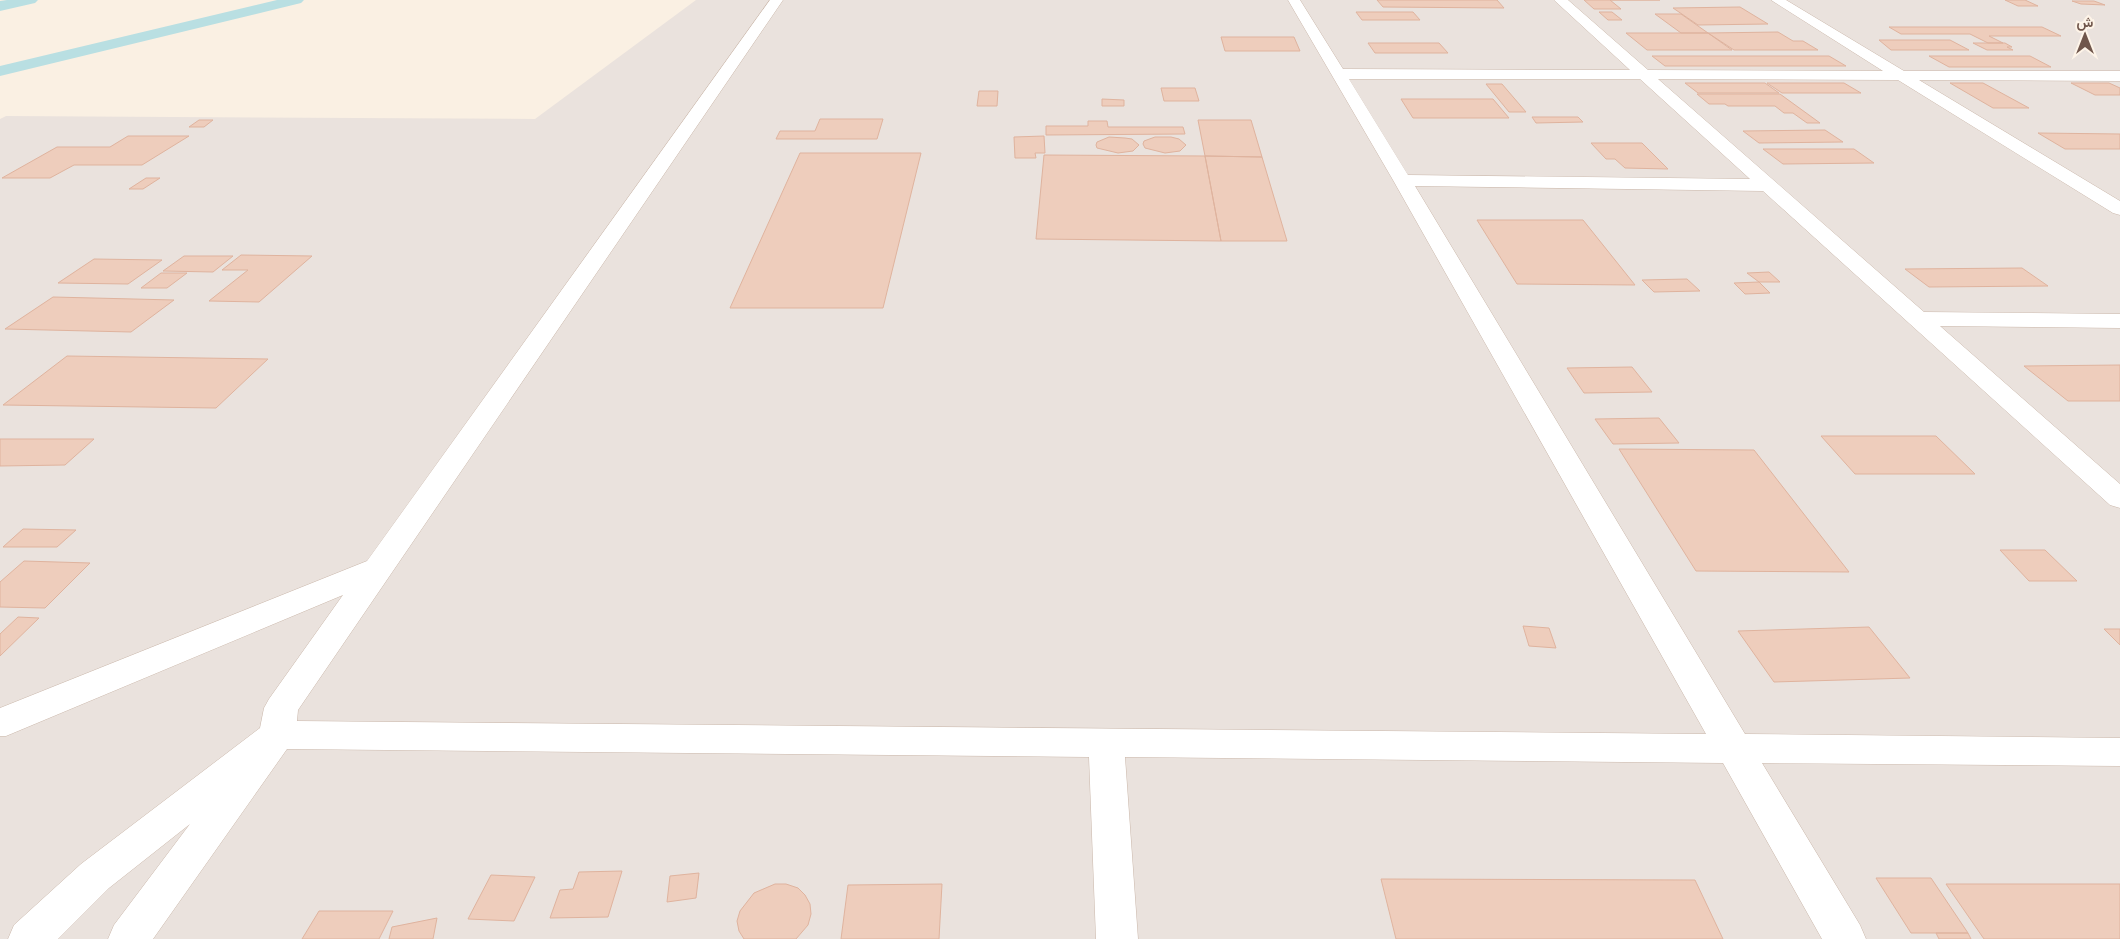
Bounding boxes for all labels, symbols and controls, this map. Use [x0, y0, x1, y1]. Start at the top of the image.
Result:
north arrow [2060, 10, 2110, 60]
text: ش [2077, 13, 2094, 31]

